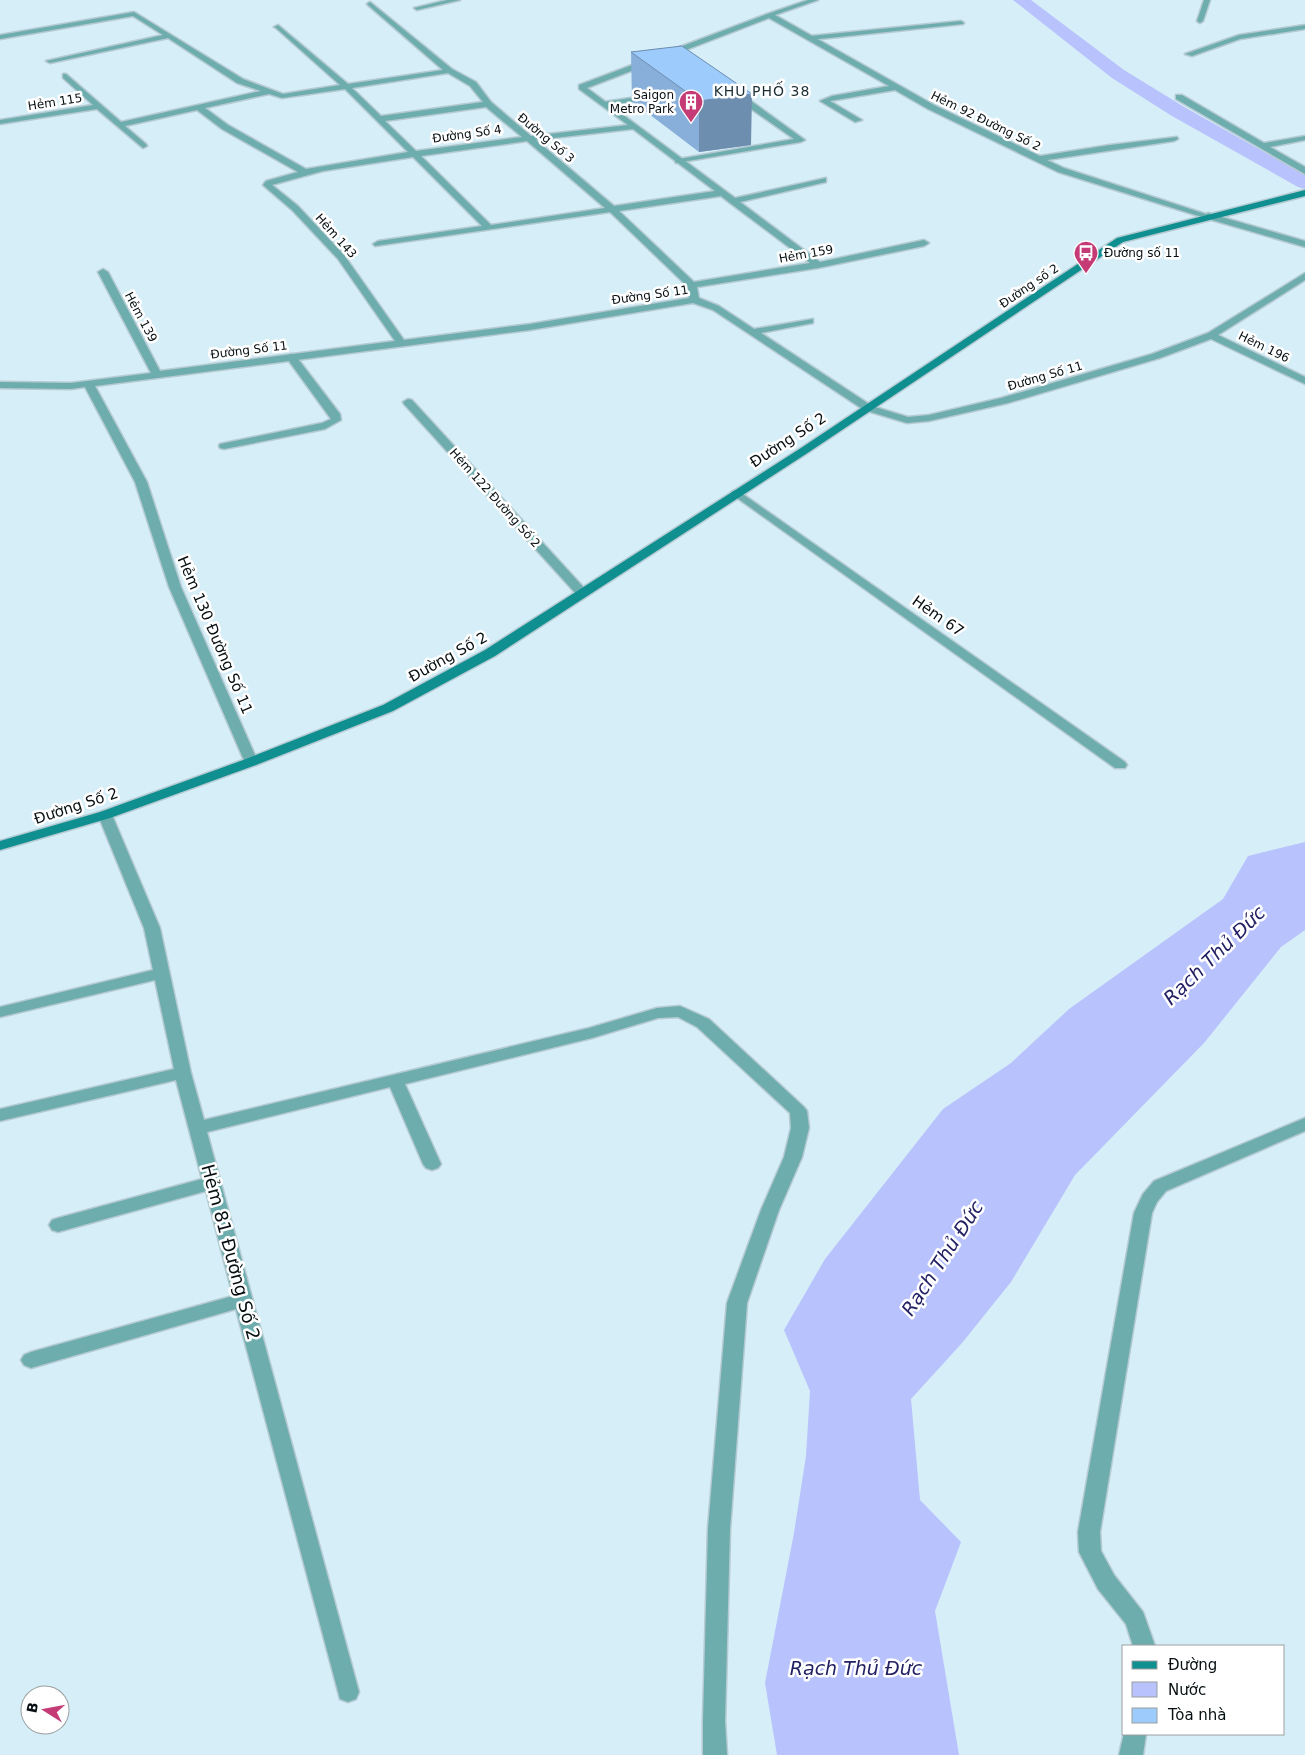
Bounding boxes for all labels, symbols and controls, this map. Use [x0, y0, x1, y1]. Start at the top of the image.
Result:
district label: KHU PHỐ 38 [714, 81, 810, 99]
place label: Saigon Metro Park [610, 88, 674, 116]
street label: Hẻm 92 Đường Số 2 [929, 88, 1043, 154]
building icon: Saigon Metro Park [678, 89, 704, 123]
street label: Hẻm 115 [27, 91, 83, 113]
street label: Đường Số 3 [515, 110, 577, 166]
street label: Đường Số 4 [432, 122, 502, 146]
street label: Hẻm 143 [312, 211, 360, 261]
bus stop icon: Đường số 11 [1073, 240, 1099, 274]
street label: Hẻm 159 [778, 242, 834, 266]
place label: Đường số 11 [1104, 246, 1180, 260]
street label: Đường số 2 [997, 261, 1061, 311]
street label: Đường Số 11 [611, 283, 689, 307]
street label: Hẻm 139 [122, 290, 160, 344]
street label: Hẻm 196 [1236, 329, 1292, 365]
street label: Đường Số 11 [210, 338, 288, 362]
street label: Đường Số 11 [1006, 359, 1084, 393]
street label: Đường Số 2 [747, 409, 829, 471]
street label: Hẻm 122 Đường Số 2 [447, 446, 543, 550]
street label: Hẻm 130 Đường Số 11 [174, 553, 256, 717]
street label: Hẻm 67 [909, 592, 967, 640]
street label: Đường Số 2 [406, 628, 490, 686]
street label: Đường Số 2 [32, 784, 120, 828]
water label: Rạch Thủ Đức [1159, 901, 1270, 1009]
street label: Hẻm 81 Đường Số 2 [197, 1162, 265, 1342]
water label: Rạch Thủ Đức [897, 1196, 988, 1319]
legend [1122, 1645, 1285, 1735]
text: Đường [1168, 1656, 1217, 1674]
water label: Rạch Thủ Đức [790, 1657, 923, 1679]
text: Nước [1168, 1681, 1206, 1699]
north arrow [20, 1685, 70, 1735]
text: B [23, 1701, 41, 1714]
text: Tòa nhà [1167, 1706, 1227, 1724]

